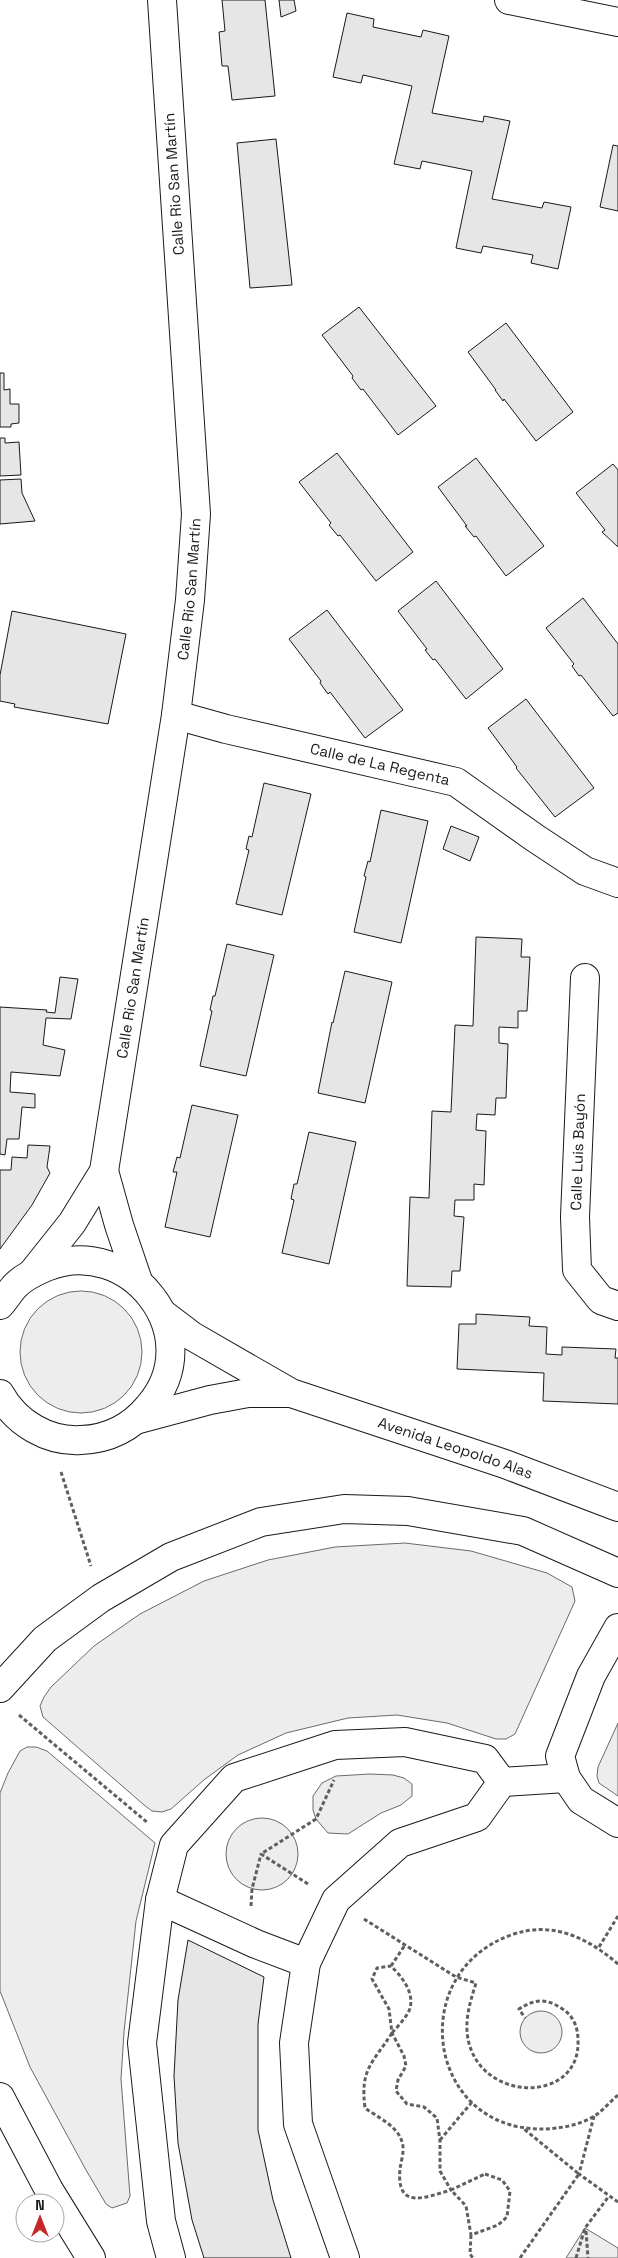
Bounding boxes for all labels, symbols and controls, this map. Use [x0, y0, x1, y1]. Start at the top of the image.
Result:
street label: Calle Rio San Martín [159, 112, 188, 256]
street label: Calle Rio San Martín [173, 517, 205, 661]
street label: Calle de La Regenta [308, 739, 452, 789]
street label: Calle Rio San Martín [112, 916, 153, 1060]
street label: Calle Luis Bayón [566, 1093, 589, 1211]
street label: Avenida Leopoldo Alas [376, 1413, 536, 1483]
north arrow [15, 2193, 65, 2243]
text: N [35, 2196, 45, 2214]

